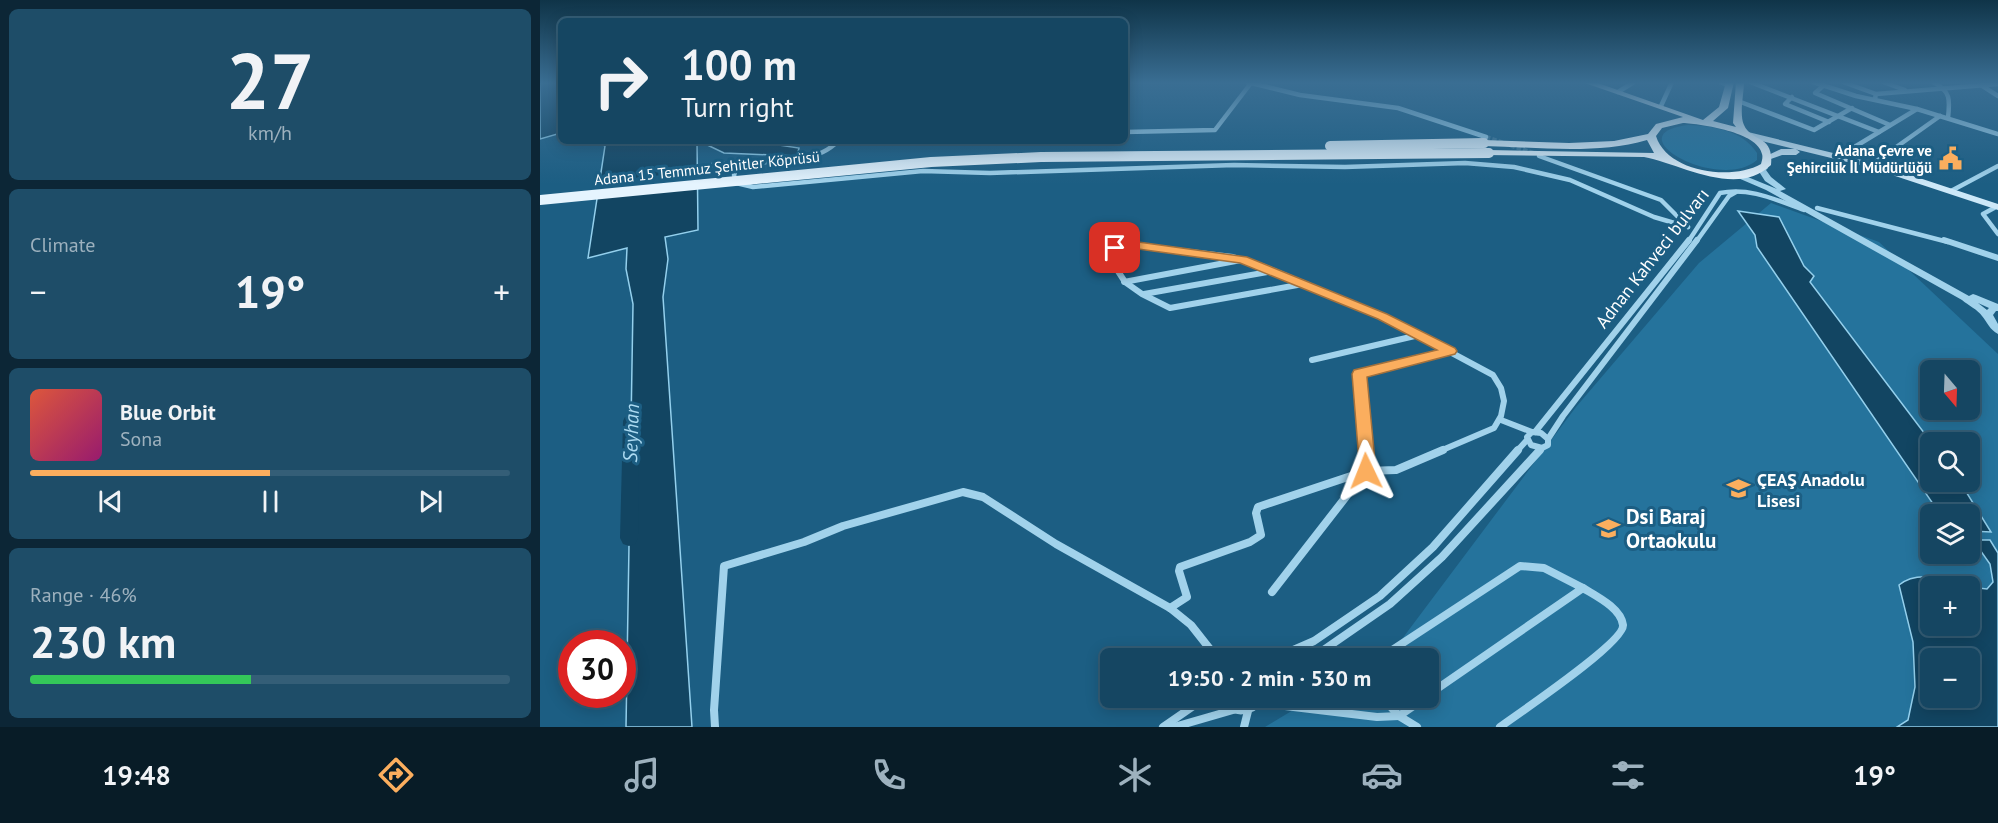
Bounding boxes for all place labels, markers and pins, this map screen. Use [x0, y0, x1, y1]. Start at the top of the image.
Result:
place label: Adana Çevre ve Şehircilik İl Müdürlüğü [1787, 141, 1932, 177]
public building icon: Adana Çevre ve Şehircilik İl Müdürlüğü [1937, 146, 1963, 172]
pin [1089, 222, 1140, 273]
place label: ÇEAŞ Anadolu Lisesi [1757, 468, 1865, 512]
school or university icon: ÇEAŞ Anadolu Lisesi [1726, 476, 1752, 502]
place label: Dsi Baraj Ortaokulu [1626, 503, 1716, 554]
school or university icon: Dsi Baraj Ortaokulu [1595, 515, 1621, 541]

